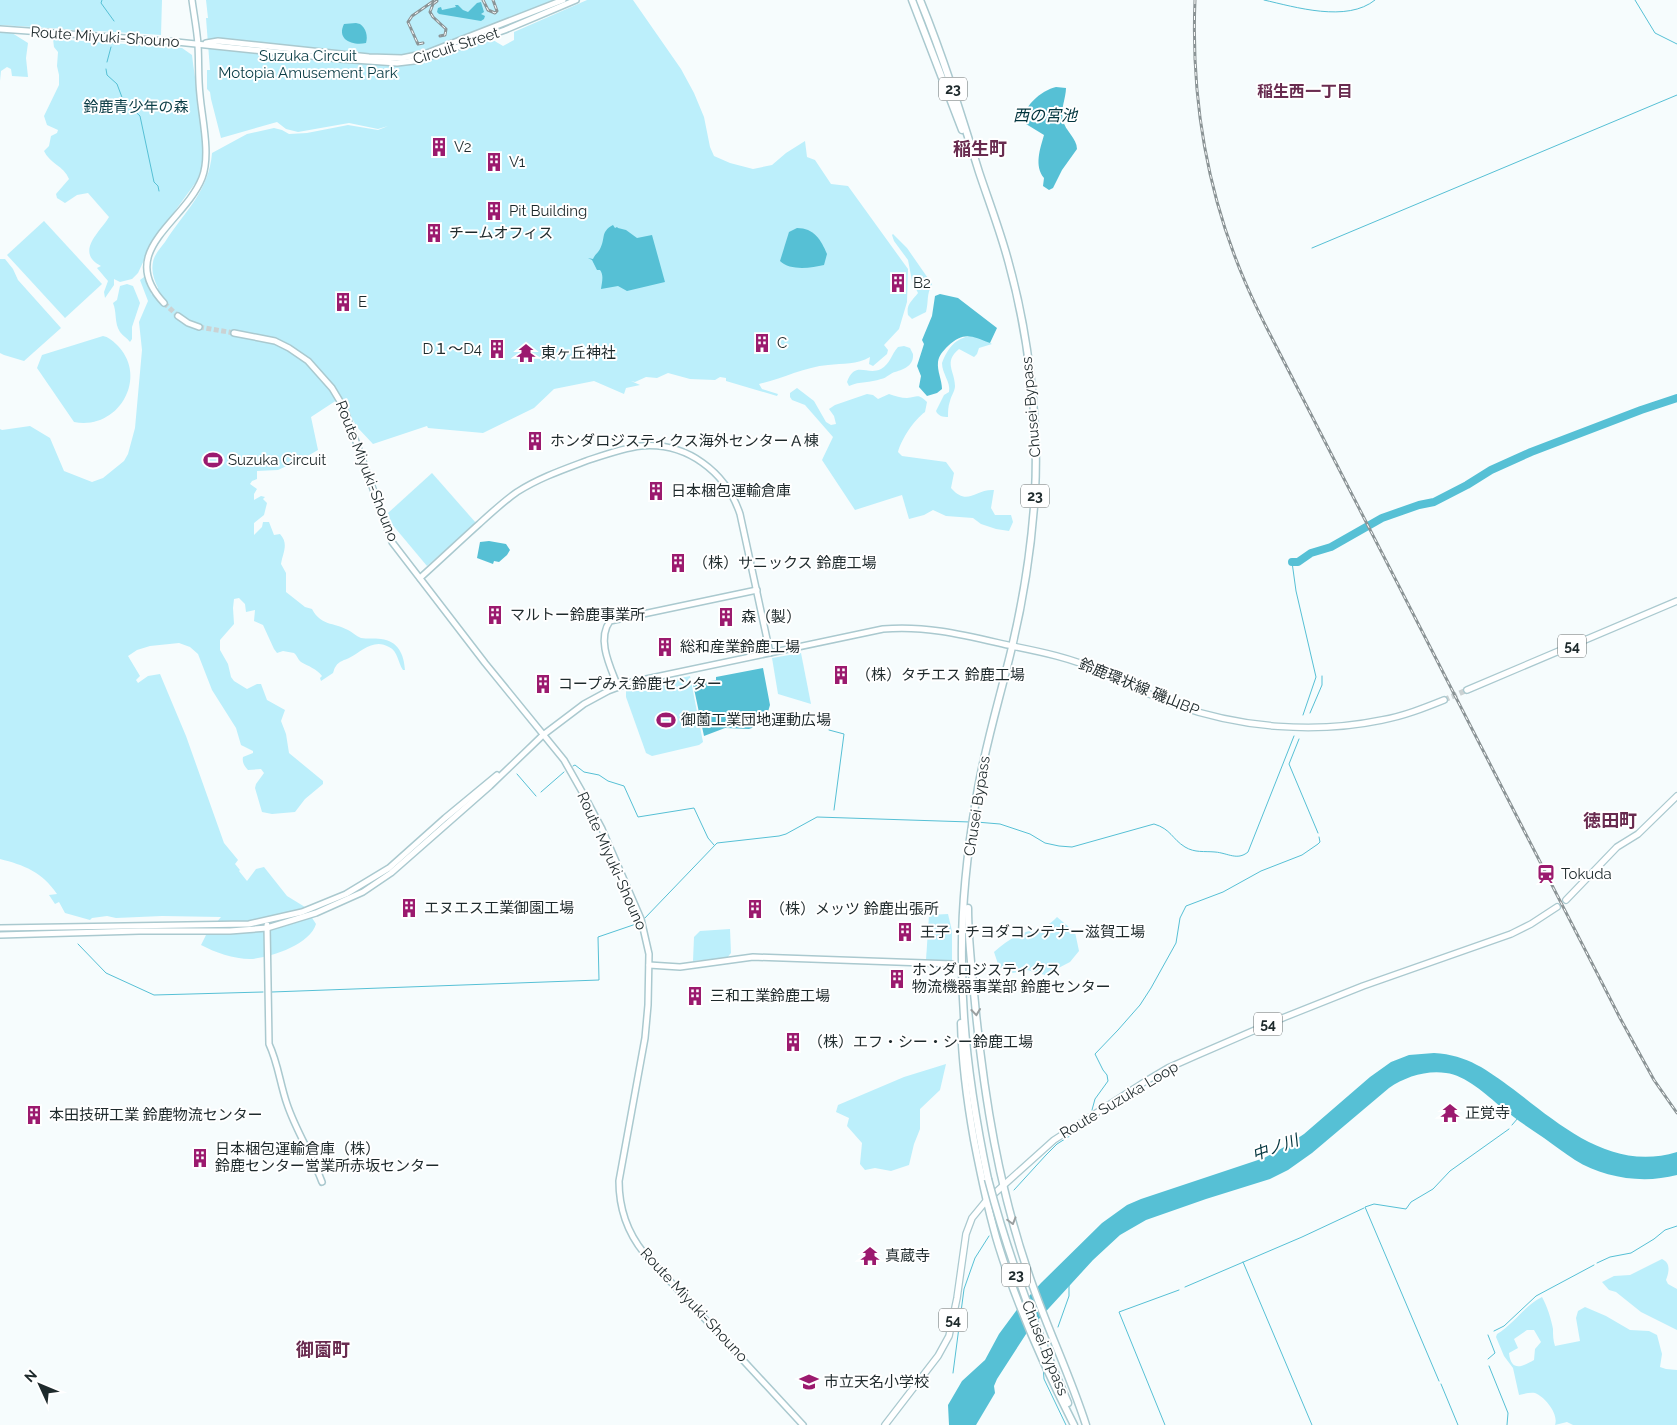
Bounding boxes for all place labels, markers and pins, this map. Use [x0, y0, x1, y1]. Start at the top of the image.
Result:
building icon: V2 [428, 136, 450, 158]
place label: V2 [454, 138, 472, 156]
building icon: V1 [483, 151, 505, 173]
place label: V1 [509, 153, 526, 171]
building icon: Pit Building [483, 200, 505, 222]
place label: Pit Building [509, 202, 587, 220]
building icon: チームオフィス [423, 222, 445, 244]
place label: チームオフィス [449, 224, 553, 242]
building icon: B2 [887, 272, 909, 294]
place label: B2 [913, 274, 931, 292]
building icon: E [332, 291, 354, 313]
place label: E [358, 293, 367, 311]
building icon: C [751, 332, 773, 354]
place label: C [777, 334, 787, 352]
building icon: D１～D4 [486, 338, 508, 360]
place label: D１～D4 [422, 340, 482, 358]
temple icon: 東ヶ丘神社 [515, 342, 537, 364]
place label: 東ヶ丘神社 [541, 344, 616, 362]
building icon: ホンダロジスティクス海外センターＡ棟 [524, 430, 546, 452]
place label: ホンダロジスティクス海外センターＡ棟 [550, 432, 819, 450]
sports icon: Suzuka Circuit [202, 449, 224, 471]
place label: Suzuka Circuit [228, 451, 326, 469]
building icon: 日本梱包運輸倉庫 [645, 480, 667, 502]
place label: 日本梱包運輸倉庫 [671, 482, 791, 500]
building icon: （株）サニックス 鈴鹿工場 [667, 552, 689, 574]
place label: （株）サニックス 鈴鹿工場 [693, 554, 876, 572]
building icon: マルトー鈴鹿事業所 [484, 604, 506, 626]
place label: マルトー鈴鹿事業所 [510, 606, 645, 624]
building icon: 森（製） [715, 606, 737, 628]
place label: 森（製） [741, 608, 801, 626]
building icon: 総和産業鈴鹿工場 [654, 636, 676, 658]
place label: 総和産業鈴鹿工場 [680, 638, 800, 656]
building icon: （株）タチエス 鈴鹿工場 [830, 664, 852, 686]
place label: （株）タチエス 鈴鹿工場 [856, 666, 1025, 684]
building icon: コープみえ鈴鹿センター [532, 673, 554, 695]
place label: コープみえ鈴鹿センター [558, 675, 722, 693]
sports icon: 御薗工業団地運動広場 [655, 709, 677, 731]
place label: 御薗工業団地運動広場 [681, 711, 831, 729]
station icon: Tokuda [1535, 863, 1557, 885]
place label: Tokuda [1561, 865, 1612, 883]
building icon: エヌエス工業御園工場 [398, 897, 420, 919]
building icon: （株）メッツ 鈴鹿出張所 [744, 898, 766, 920]
place label: エヌエス工業御園工場 [424, 899, 574, 917]
place label: （株）メッツ 鈴鹿出張所 [770, 900, 939, 918]
building icon: 王子・チヨダコンテナー滋賀工場 [894, 921, 916, 943]
place label: 王子・チヨダコンテナー滋賀工場 [920, 923, 1145, 941]
place label: ホンダロジスティクス 物流機器事業部 鈴鹿センター [912, 961, 1111, 996]
building icon: ホンダロジスティクス 物流機器事業部 鈴鹿センター [886, 968, 908, 990]
building icon: 三和工業鈴鹿工場 [684, 985, 706, 1007]
place label: 三和工業鈴鹿工場 [710, 987, 830, 1005]
building icon: （株）エフ・シー・シー鈴鹿工場 [782, 1031, 804, 1053]
place label: （株）エフ・シー・シー鈴鹿工場 [808, 1033, 1033, 1051]
temple icon: 正覚寺 [1439, 1102, 1461, 1124]
building icon: 本田技研工業 鈴鹿物流センター [23, 1104, 45, 1126]
place label: 正覚寺 [1465, 1104, 1510, 1122]
place label: 本田技研工業 鈴鹿物流センター [49, 1106, 263, 1124]
place label: 日本梱包運輸倉庫（株） 鈴鹿センター営業所赤坂センター [215, 1140, 440, 1175]
building icon: 日本梱包運輸倉庫（株） 鈴鹿センター営業所赤坂センター [189, 1147, 211, 1169]
temple icon: 真蔵寺 [859, 1245, 881, 1267]
place label: 真蔵寺 [885, 1247, 930, 1265]
school or university icon: 市立天名小学校 [798, 1371, 820, 1393]
place label: 市立天名小学校 [824, 1373, 929, 1391]

